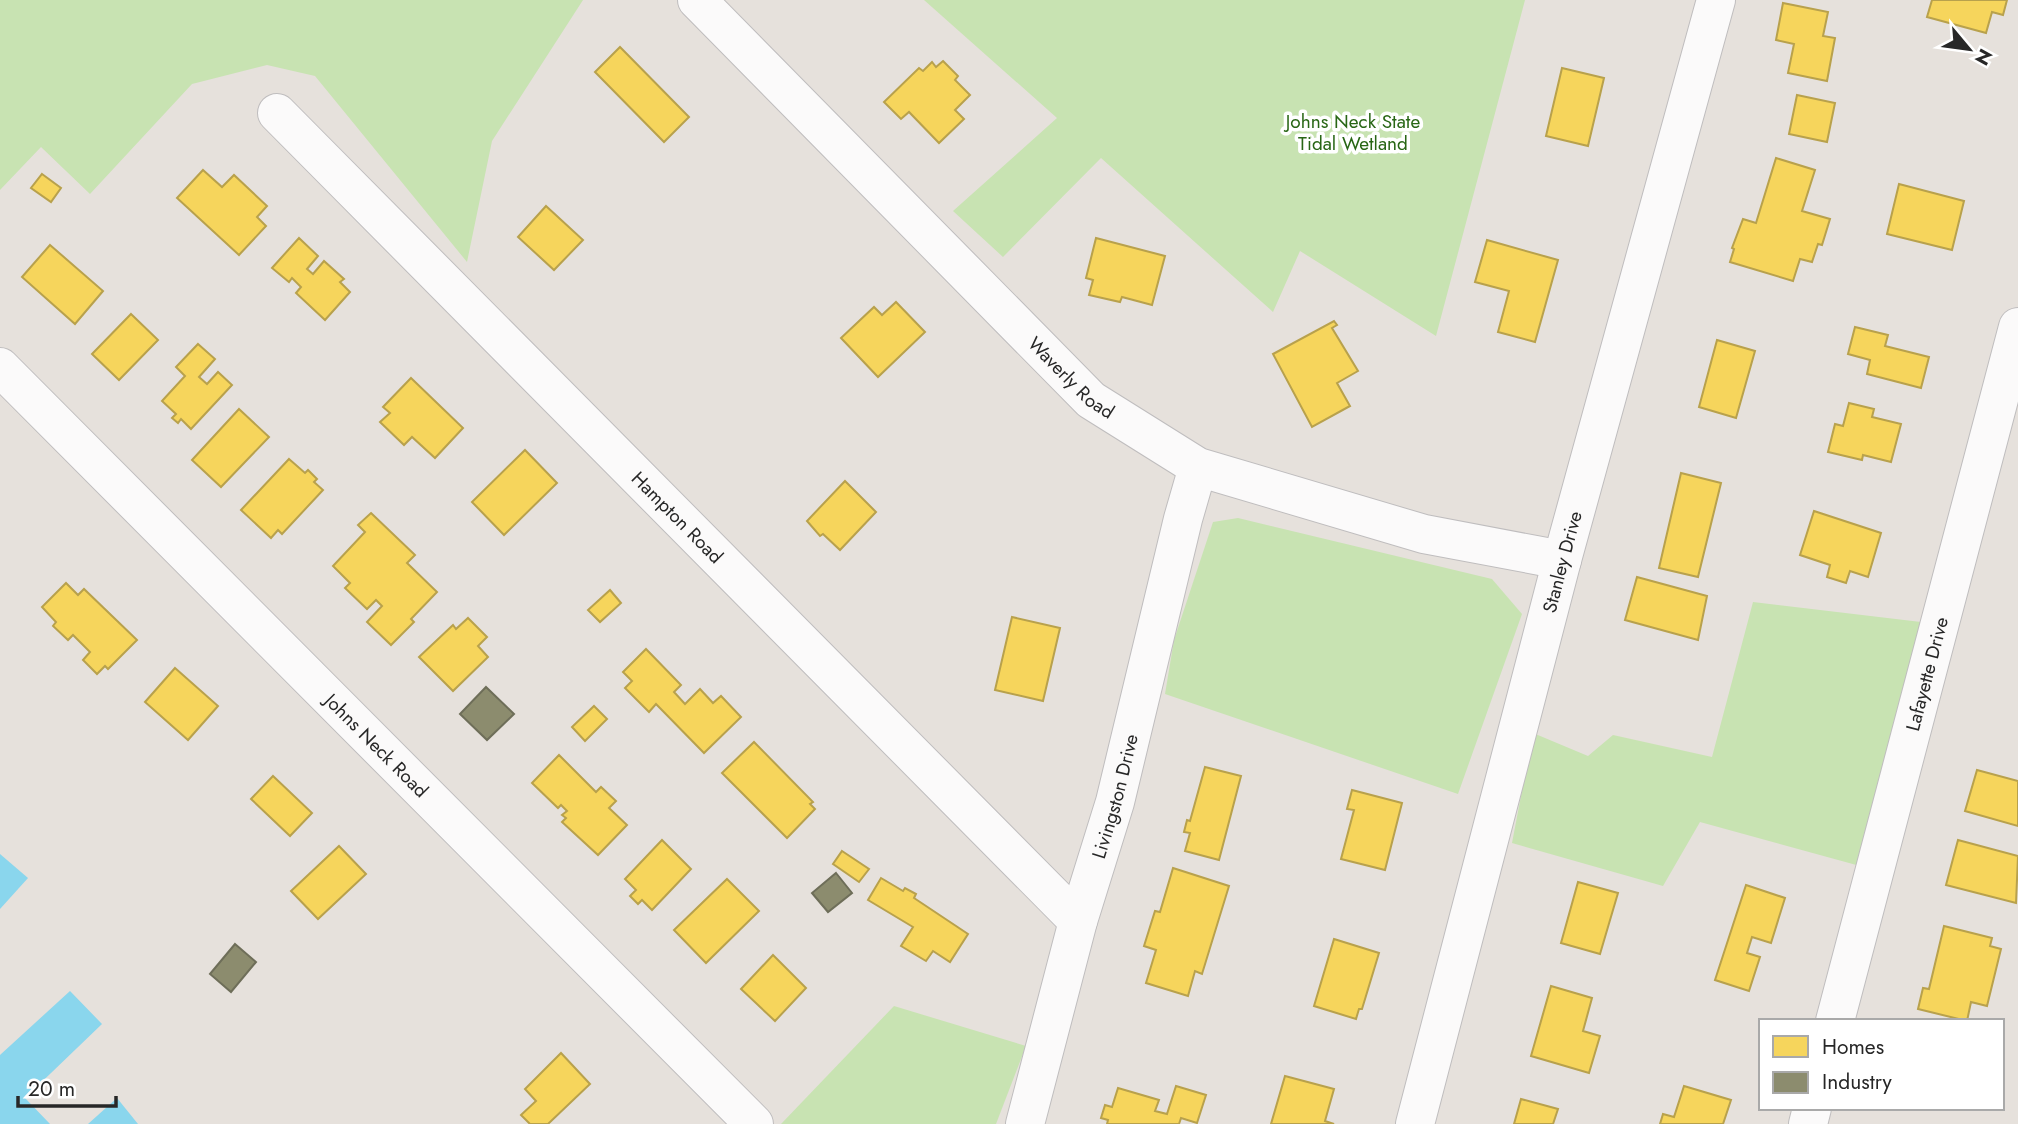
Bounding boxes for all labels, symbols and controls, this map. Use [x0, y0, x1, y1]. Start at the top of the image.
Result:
north arrow [1934, 14, 2004, 84]
text: N [1968, 44, 1999, 70]
park label: Johns Neck State Tidal Wetland [1283, 108, 1420, 157]
street label: Waverly Road [1022, 331, 1119, 425]
street label: Hampton Road [625, 465, 729, 570]
street label: Stanley Drive [1536, 508, 1589, 616]
street label: Lafayette Drive [1899, 614, 1955, 734]
street label: Johns Neck Road [316, 686, 434, 804]
street label: Livingston Drive [1085, 731, 1145, 862]
legend [1759, 1019, 2004, 1110]
text: Homes [1822, 1032, 1884, 1062]
scale bar [18, 1064, 116, 1108]
text: Industry [1822, 1067, 1893, 1097]
text: 20 m [28, 1074, 75, 1104]

